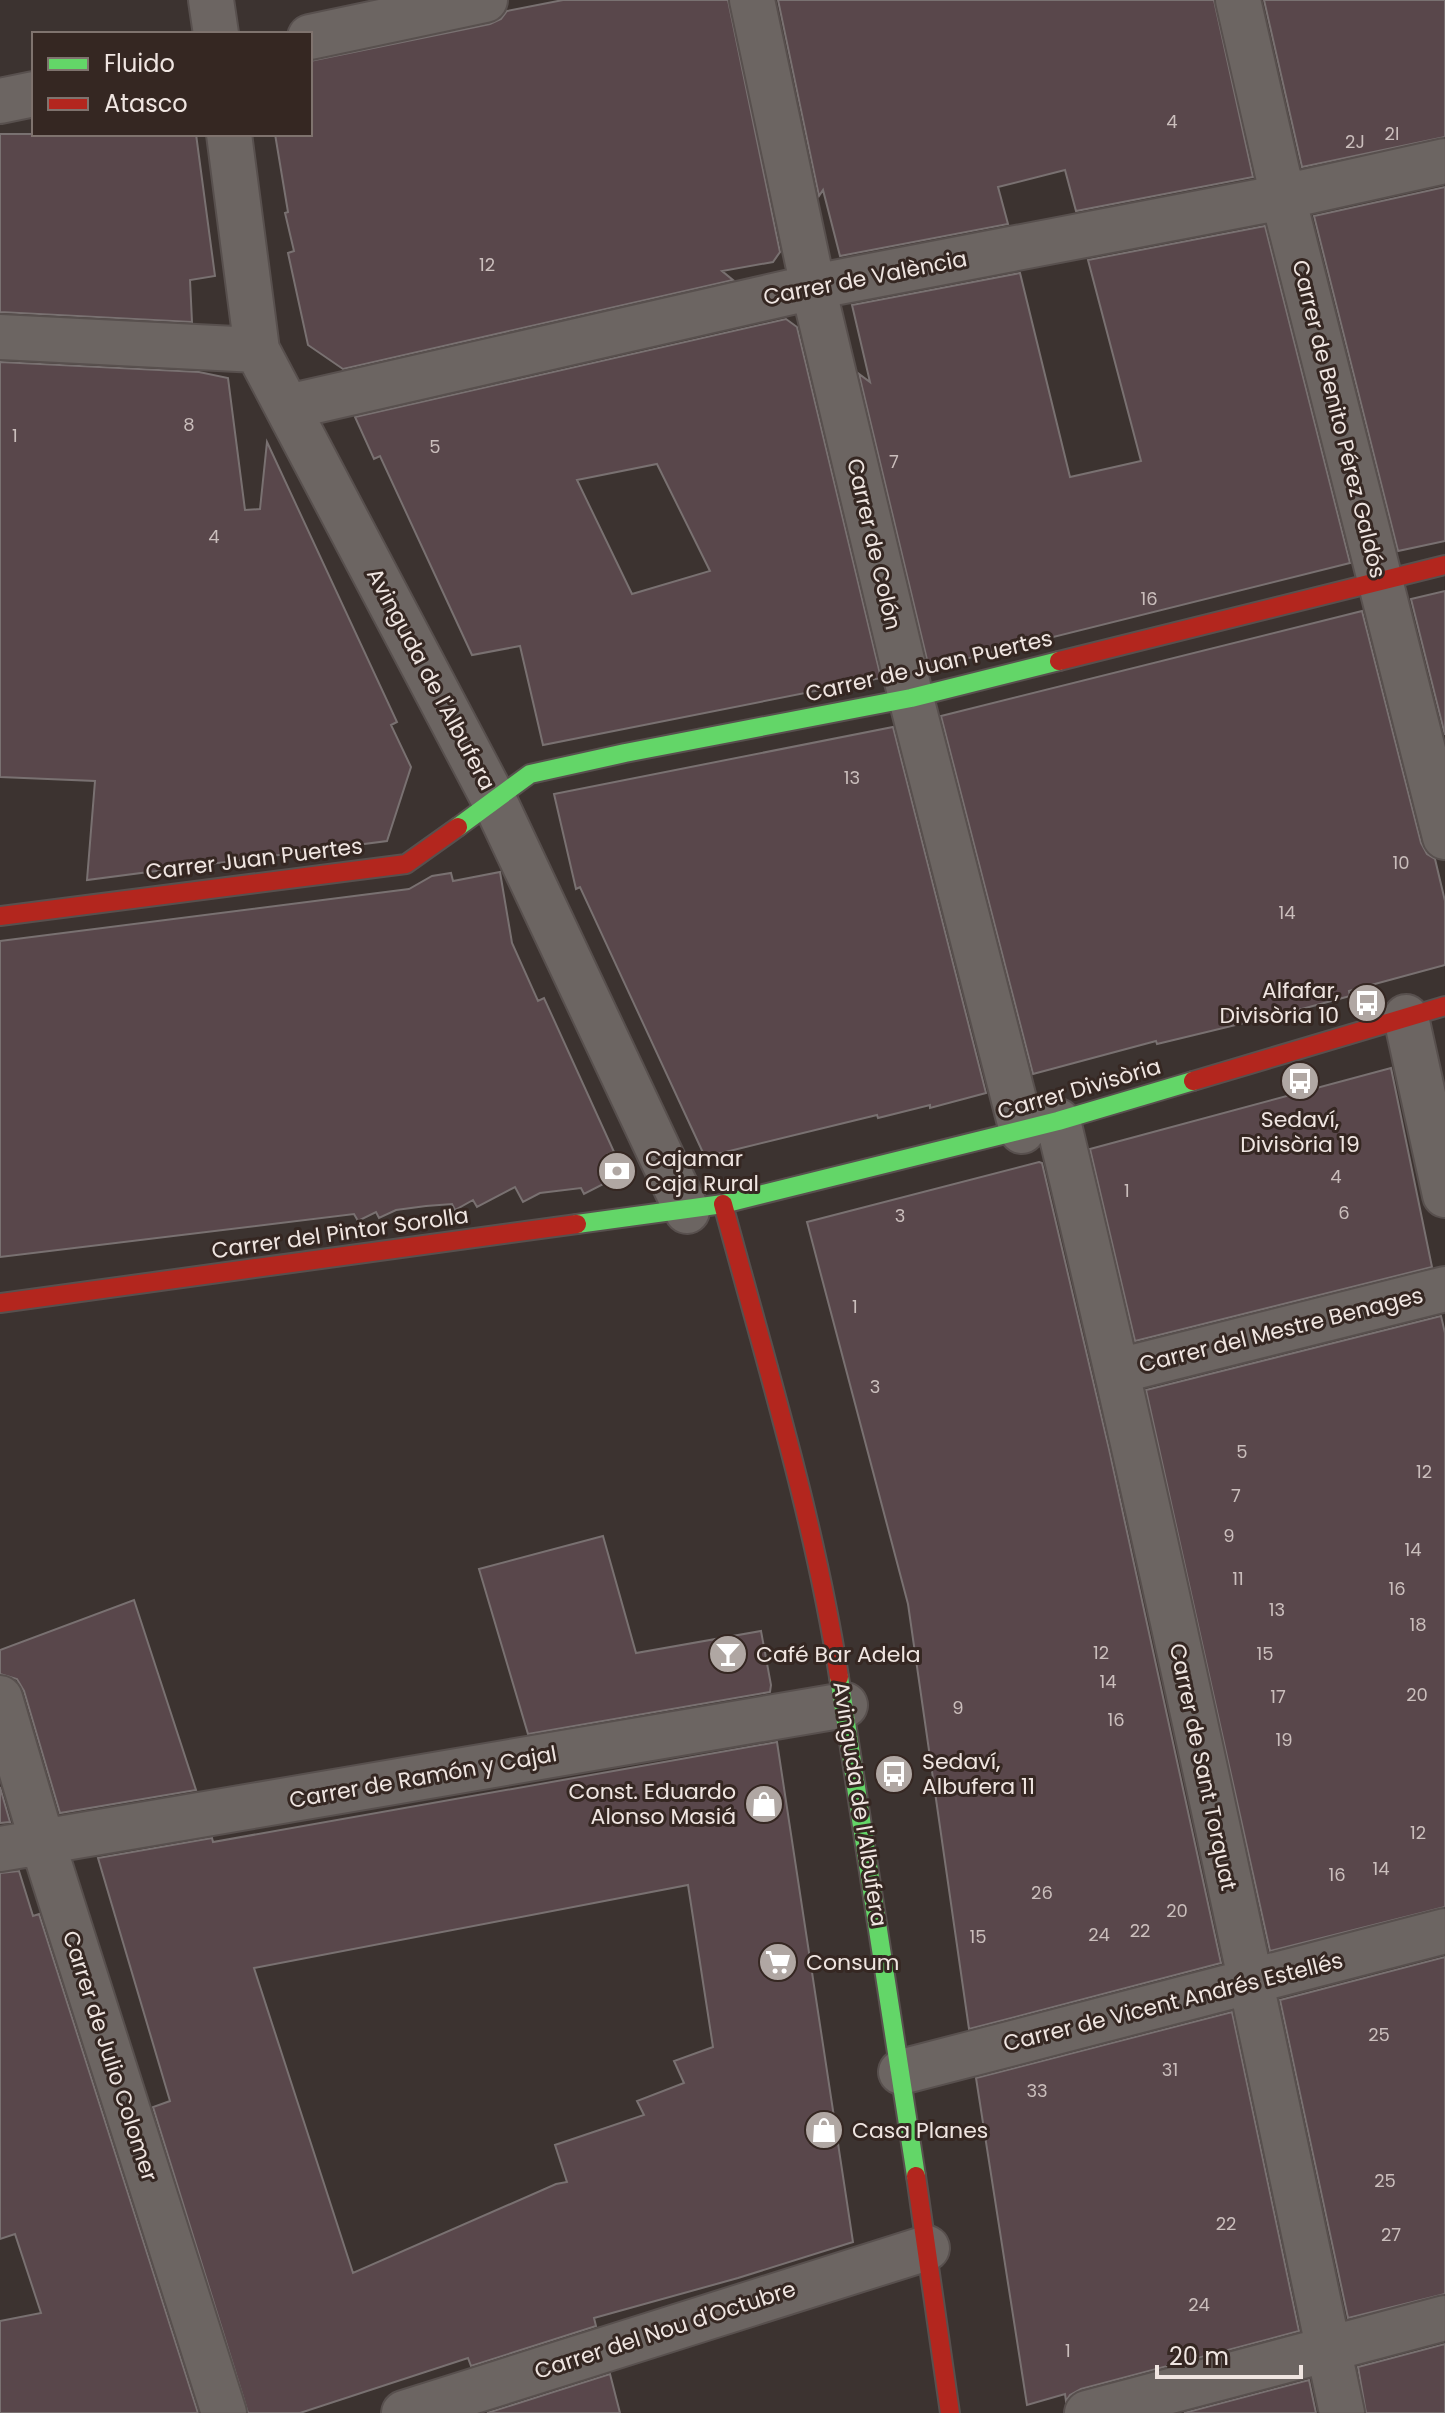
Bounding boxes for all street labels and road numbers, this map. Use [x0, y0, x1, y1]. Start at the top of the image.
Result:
street label: Carrer de València [760, 243, 970, 313]
street label: Carrer de Benito Pérez Galdós [1284, 257, 1394, 581]
street label: Carrer de Colón [839, 455, 909, 633]
street label: Avinguda de l'Albufera [359, 562, 503, 796]
street label: Carrer de Juan Puertes [802, 622, 1056, 710]
street label: Carrer Juan Puertes [144, 830, 364, 888]
street label: Carrer Divisòria [994, 1051, 1164, 1127]
street label: Carrer del Pintor Sorolla [210, 1200, 470, 1266]
street label: Carrer del Mestre Benages [1136, 1280, 1426, 1380]
street label: Carrer de Sant Torquat [1162, 1640, 1244, 1894]
street label: Avinguda de l'Albufera [825, 1679, 895, 1929]
street label: Carrer de Ramón y Cajal [287, 1738, 559, 1816]
street label: Carrer de Julio Colomer [55, 1927, 165, 2185]
street label: Carrer de Vicent Andrés Estellés [1000, 1945, 1346, 2059]
street label: Carrer del Nou d'Octubre [530, 2273, 800, 2387]

